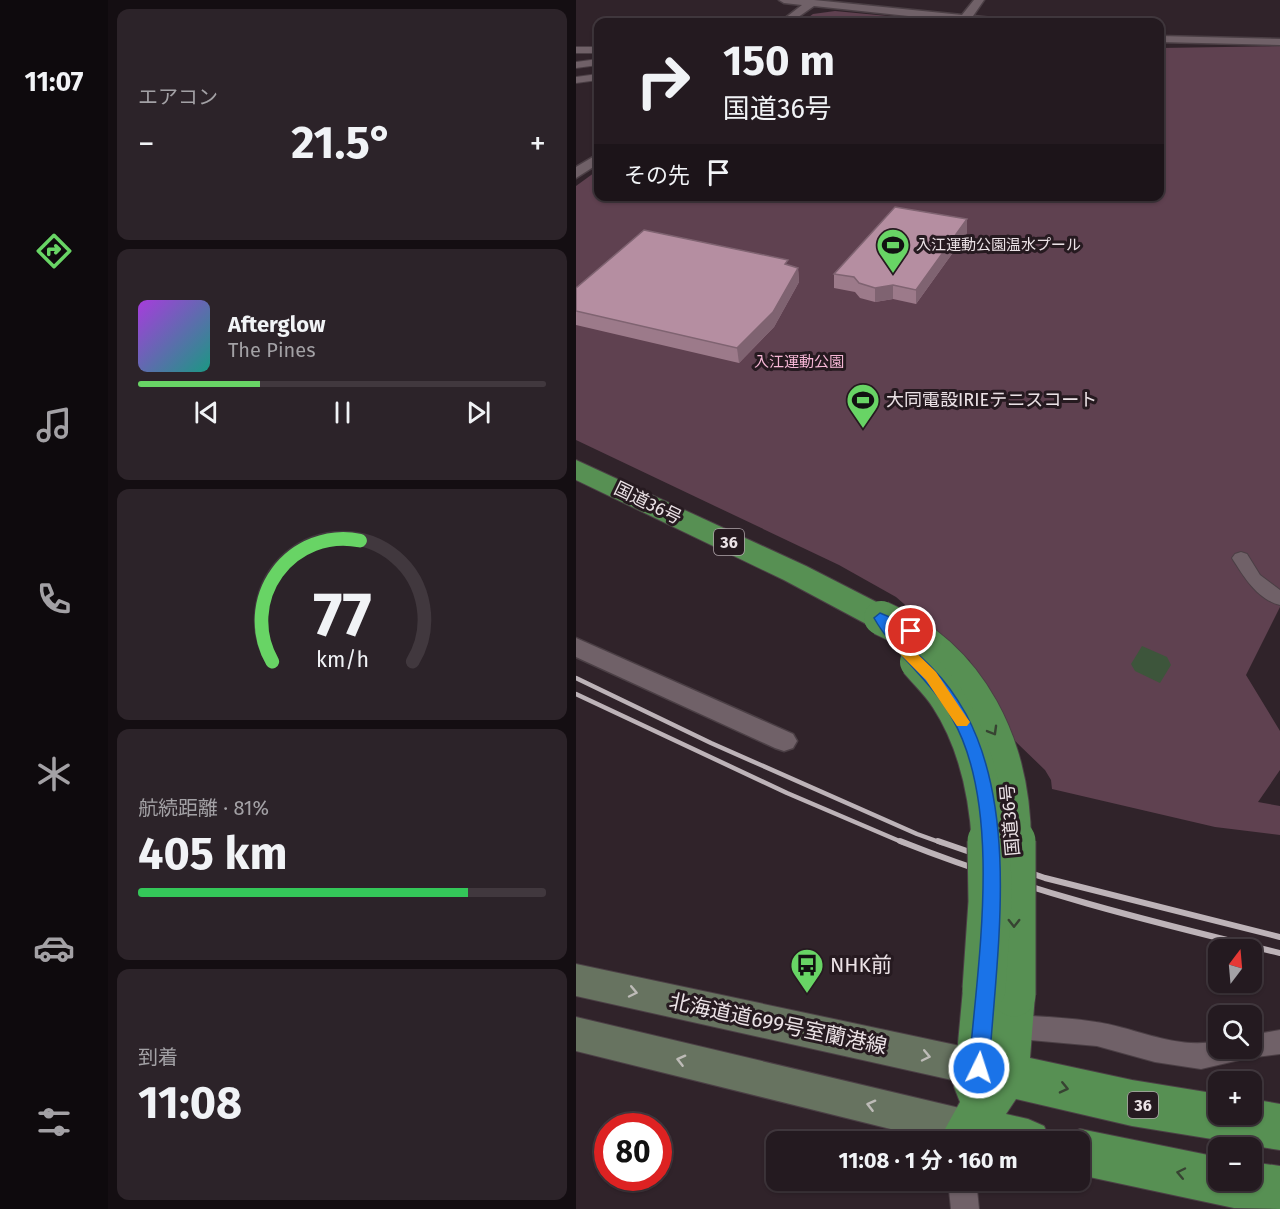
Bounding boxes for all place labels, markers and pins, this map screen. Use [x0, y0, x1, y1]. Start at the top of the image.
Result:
sports icon: 入江運動公園温水プール [875, 227, 911, 274]
place label: 入江運動公園温水プール [916, 236, 1081, 254]
sports icon: 大同電設IRIEテニスコート [845, 382, 881, 429]
place label: 大同電設IRIEテニスコート [886, 389, 1097, 411]
pin [885, 605, 936, 656]
bus stop icon: NHK前 [789, 947, 825, 994]
place label: NHK前 [830, 952, 892, 978]

